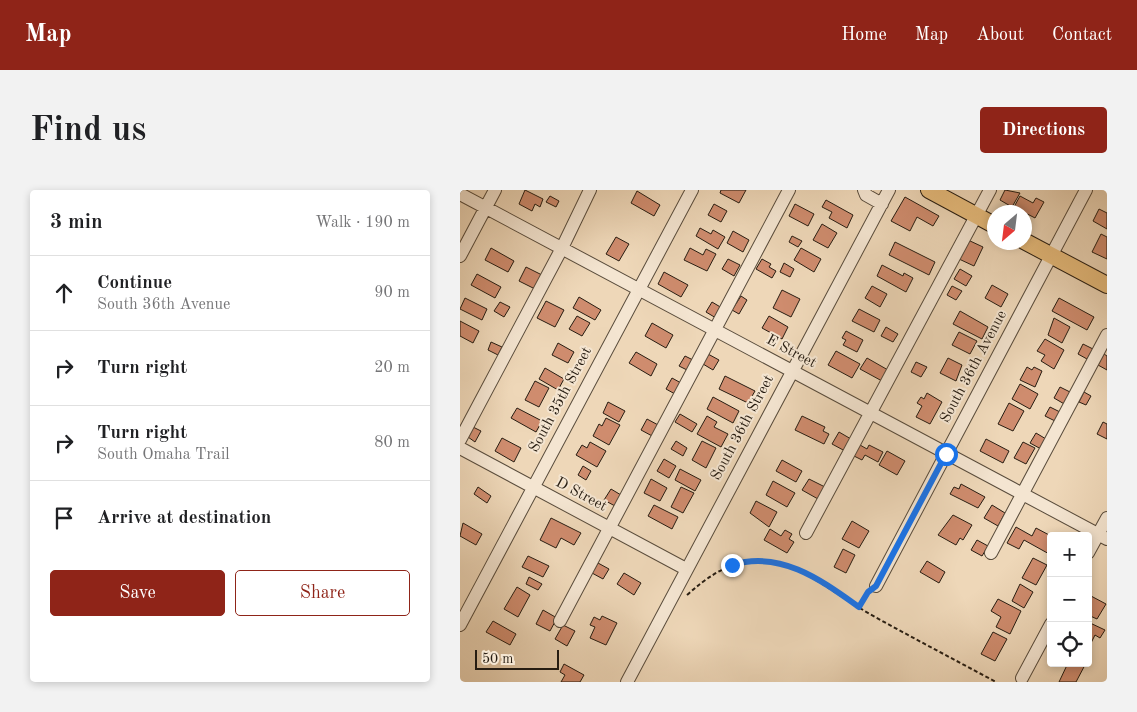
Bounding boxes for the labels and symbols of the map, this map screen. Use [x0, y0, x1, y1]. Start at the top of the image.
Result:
north arrow [987, 205, 1032, 250]
street label: South 36th Avenue [938, 308, 1010, 426]
street label: E Street [764, 333, 818, 371]
street label: South 35th Street [527, 345, 595, 455]
street label: South 36th Street [709, 373, 777, 483]
route start [935, 443, 958, 466]
street label: D Street [553, 475, 609, 515]
route end [721, 554, 744, 577]
scale bar [475, 647, 559, 670]

